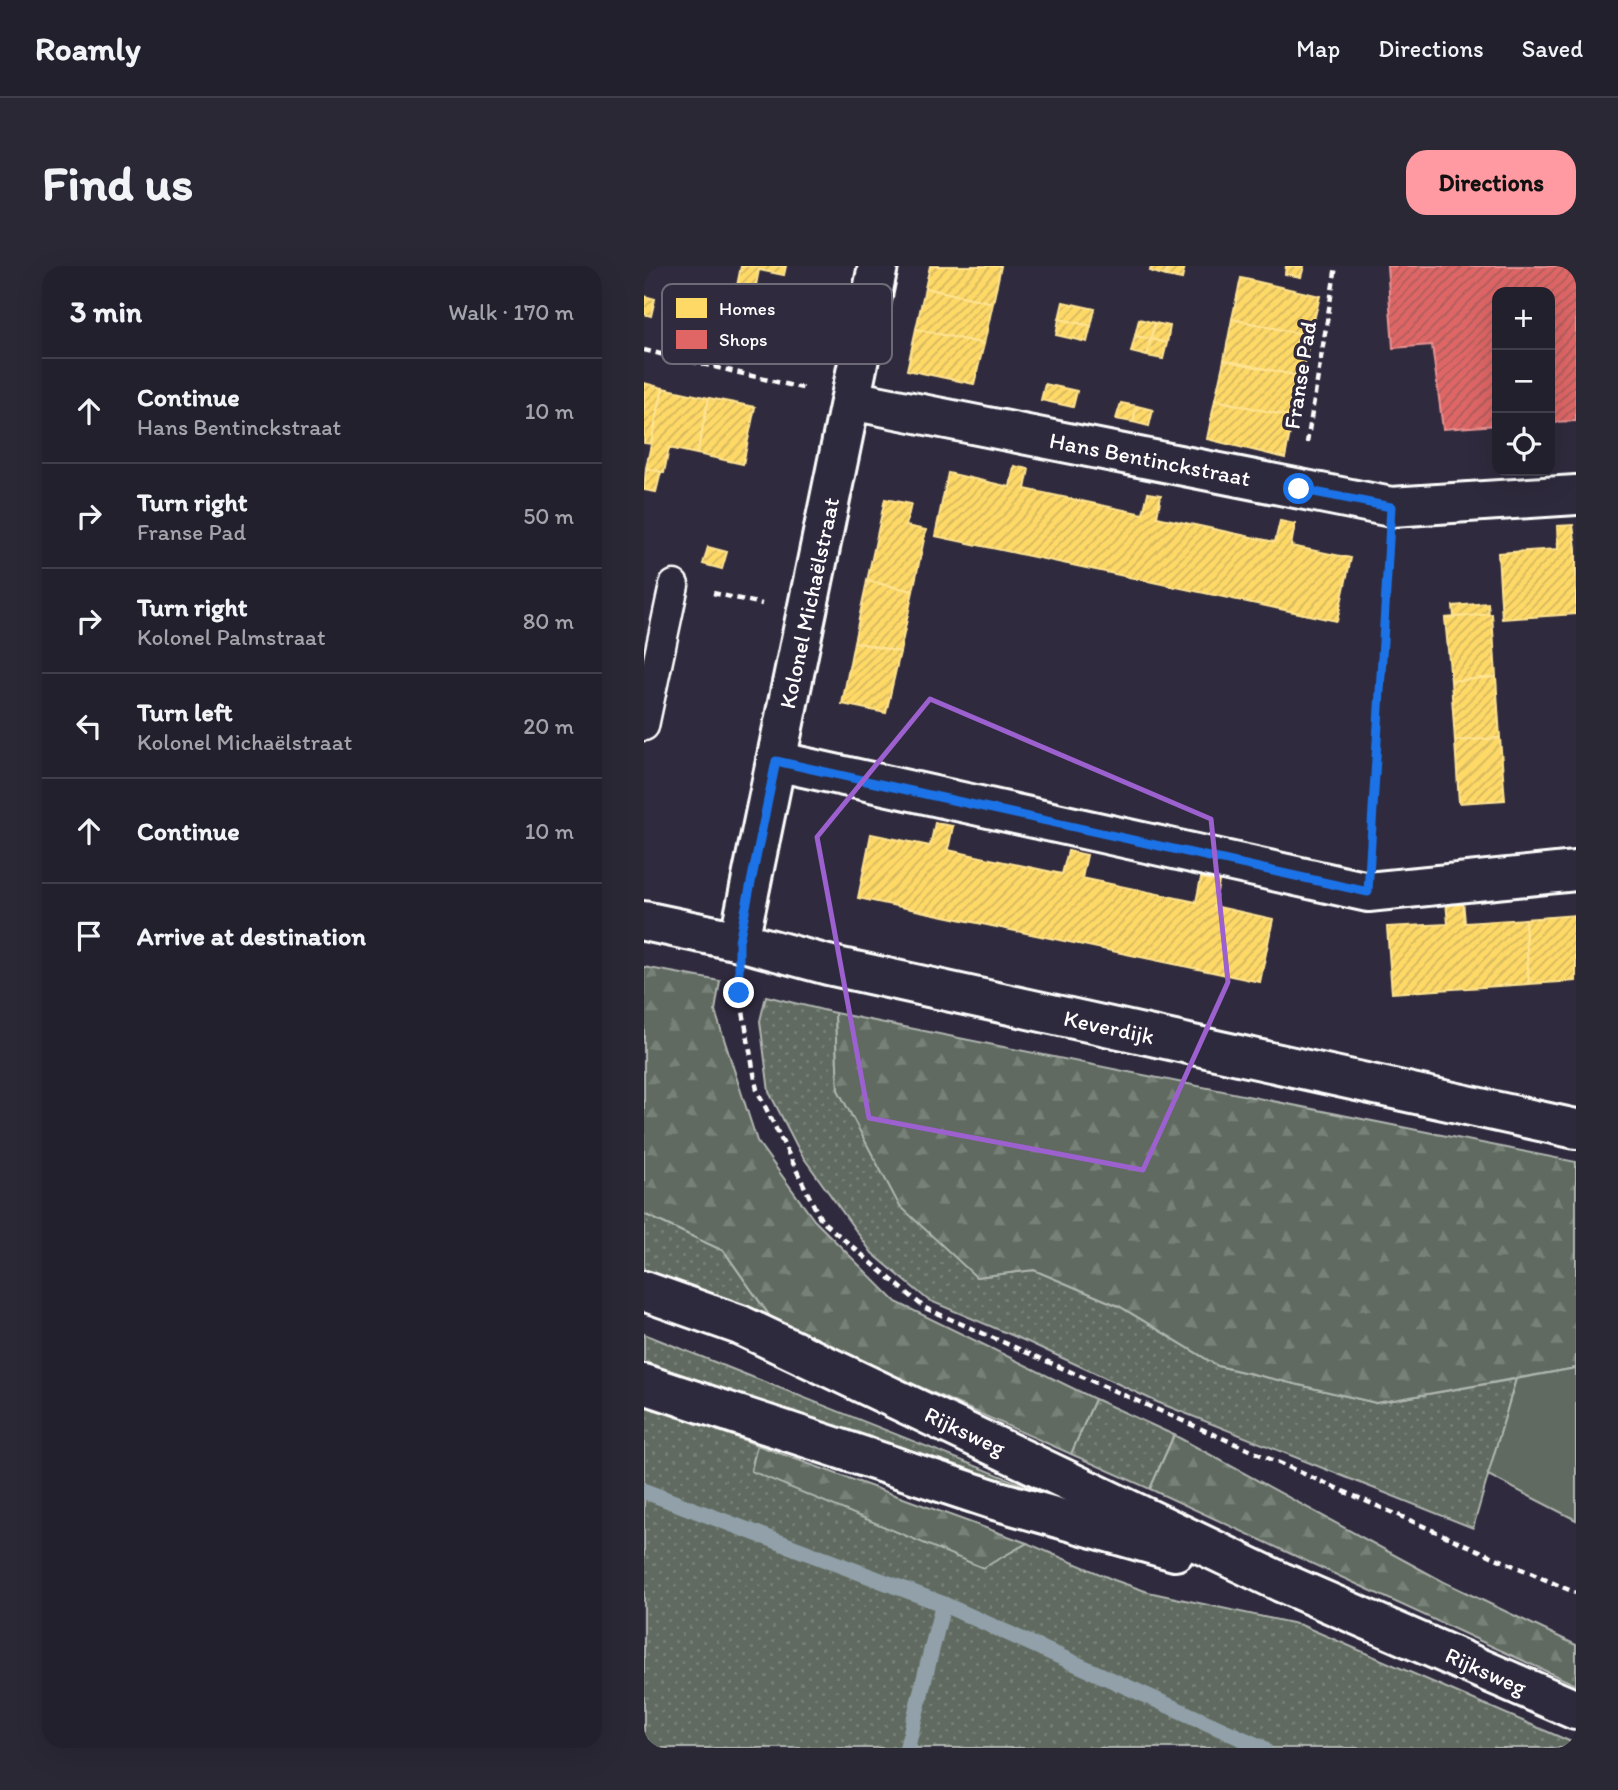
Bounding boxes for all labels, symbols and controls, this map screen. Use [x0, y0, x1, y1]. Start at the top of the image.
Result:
text: Roamly [35, 29, 141, 68]
text: Map [1296, 34, 1340, 63]
text: Directions [1378, 34, 1484, 63]
text: Saved [1522, 34, 1583, 63]
button: Directions [1406, 150, 1576, 215]
text: Find us [42, 153, 193, 212]
legend [662, 284, 892, 364]
map controls [1492, 287, 1555, 476]
button: + [1492, 287, 1555, 350]
text: 3 min [70, 293, 142, 330]
text: Homes [719, 297, 775, 320]
text: Walk · 170 m [448, 298, 574, 326]
street label: Franse Pad [1278, 319, 1322, 431]
text: Shops [719, 328, 768, 351]
button: − [1492, 350, 1555, 413]
text: Continue [137, 381, 240, 413]
icon: ahead [70, 392, 108, 430]
text: 10 m [525, 397, 574, 425]
text: Hans Bentinckstraat [137, 413, 341, 441]
button: locate [1492, 413, 1555, 476]
street label: Hans Bentinckstraat [1047, 426, 1253, 492]
route start [1283, 473, 1314, 504]
text: Turn right [137, 486, 248, 518]
street label: Kolonel Michaëlstraat [773, 495, 845, 711]
icon: right [70, 497, 108, 535]
text: 50 m [523, 502, 574, 530]
text: Franse Pad [137, 518, 246, 546]
text: Turn right [137, 591, 248, 623]
icon: right [70, 602, 108, 640]
text: 80 m [523, 607, 574, 635]
text: Kolonel Palmstraat [137, 623, 326, 651]
text: Turn left [137, 696, 233, 728]
icon: left [70, 707, 108, 745]
text: 20 m [523, 712, 574, 740]
text: Kolonel Michaëlstraat [137, 728, 352, 756]
icon: ahead [70, 812, 108, 850]
text: Continue [137, 815, 240, 847]
text: 10 m [525, 817, 574, 845]
icon: arrive [70, 917, 108, 955]
text: Arrive at destination [137, 920, 366, 952]
route end [723, 977, 754, 1008]
street label: Keverdijk [1061, 1004, 1157, 1050]
street label: Rijksweg [920, 1400, 1010, 1462]
street label: Rijksweg [1441, 1641, 1531, 1701]

